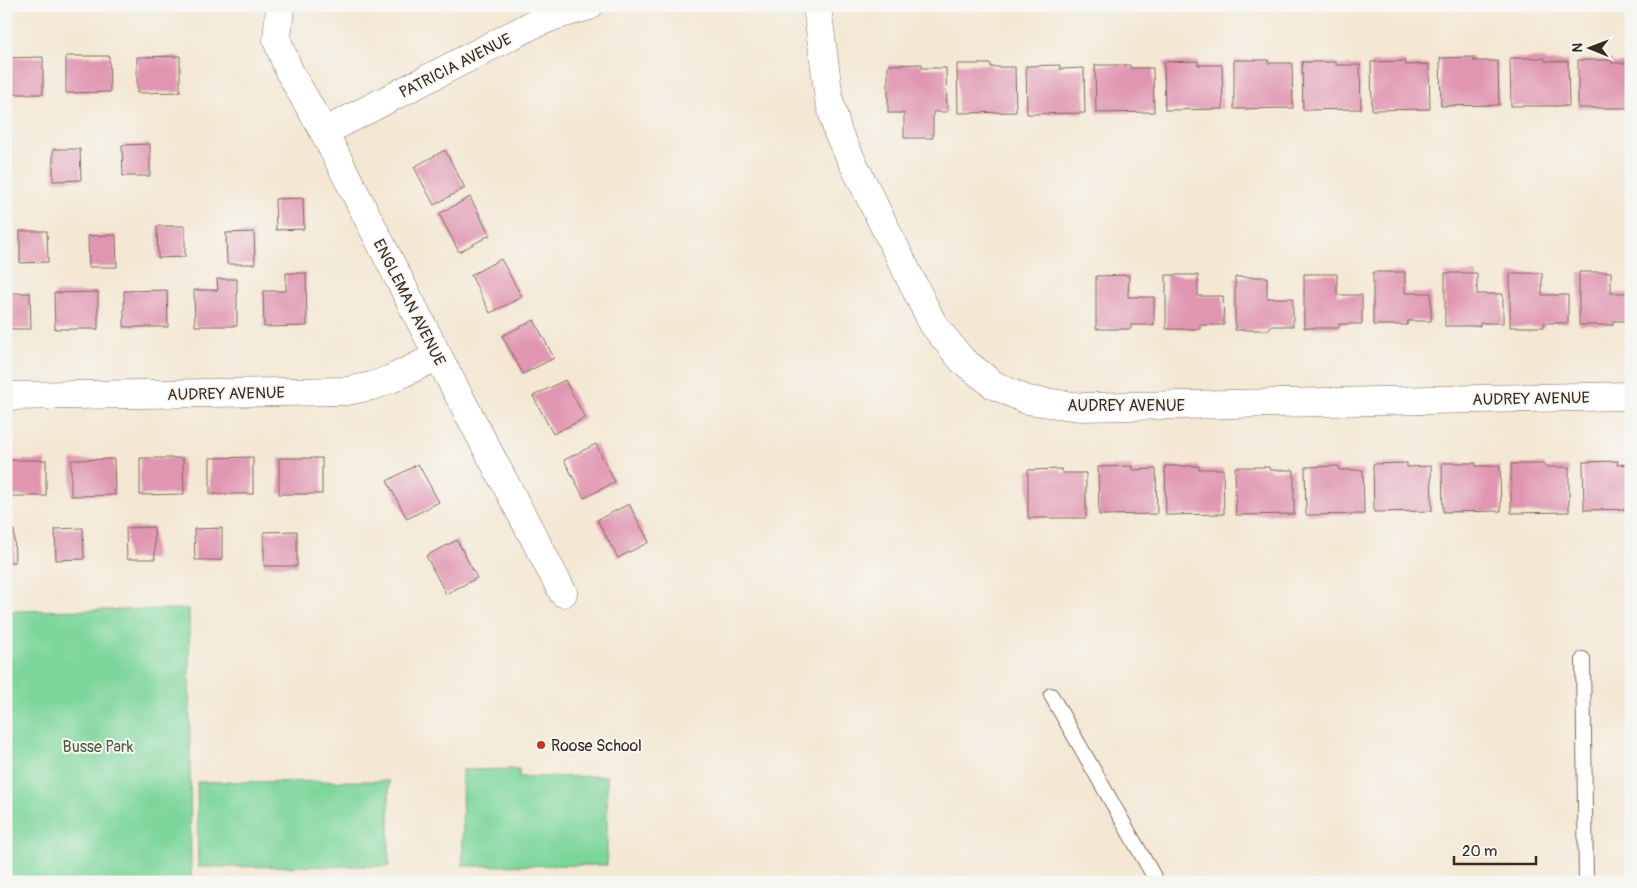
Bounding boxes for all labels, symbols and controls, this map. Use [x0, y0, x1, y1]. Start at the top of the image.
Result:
north arrow [1564, 22, 1614, 72]
street label: PATRICIA AVENUE [396, 29, 515, 103]
text: N [1569, 43, 1586, 53]
street label: ENGLEMAN AVENUE [368, 236, 450, 369]
street label: AUDREY AVENUE [167, 383, 285, 405]
street label: AUDREY AVENUE [1472, 388, 1590, 410]
street label: AUDREY AVENUE [1067, 396, 1185, 416]
place label: Roose School [551, 736, 642, 756]
park label: Busse Park [63, 737, 134, 757]
marker: Roose School [535, 739, 547, 751]
scale bar [1454, 833, 1537, 865]
text: 20 m [1462, 842, 1497, 861]

